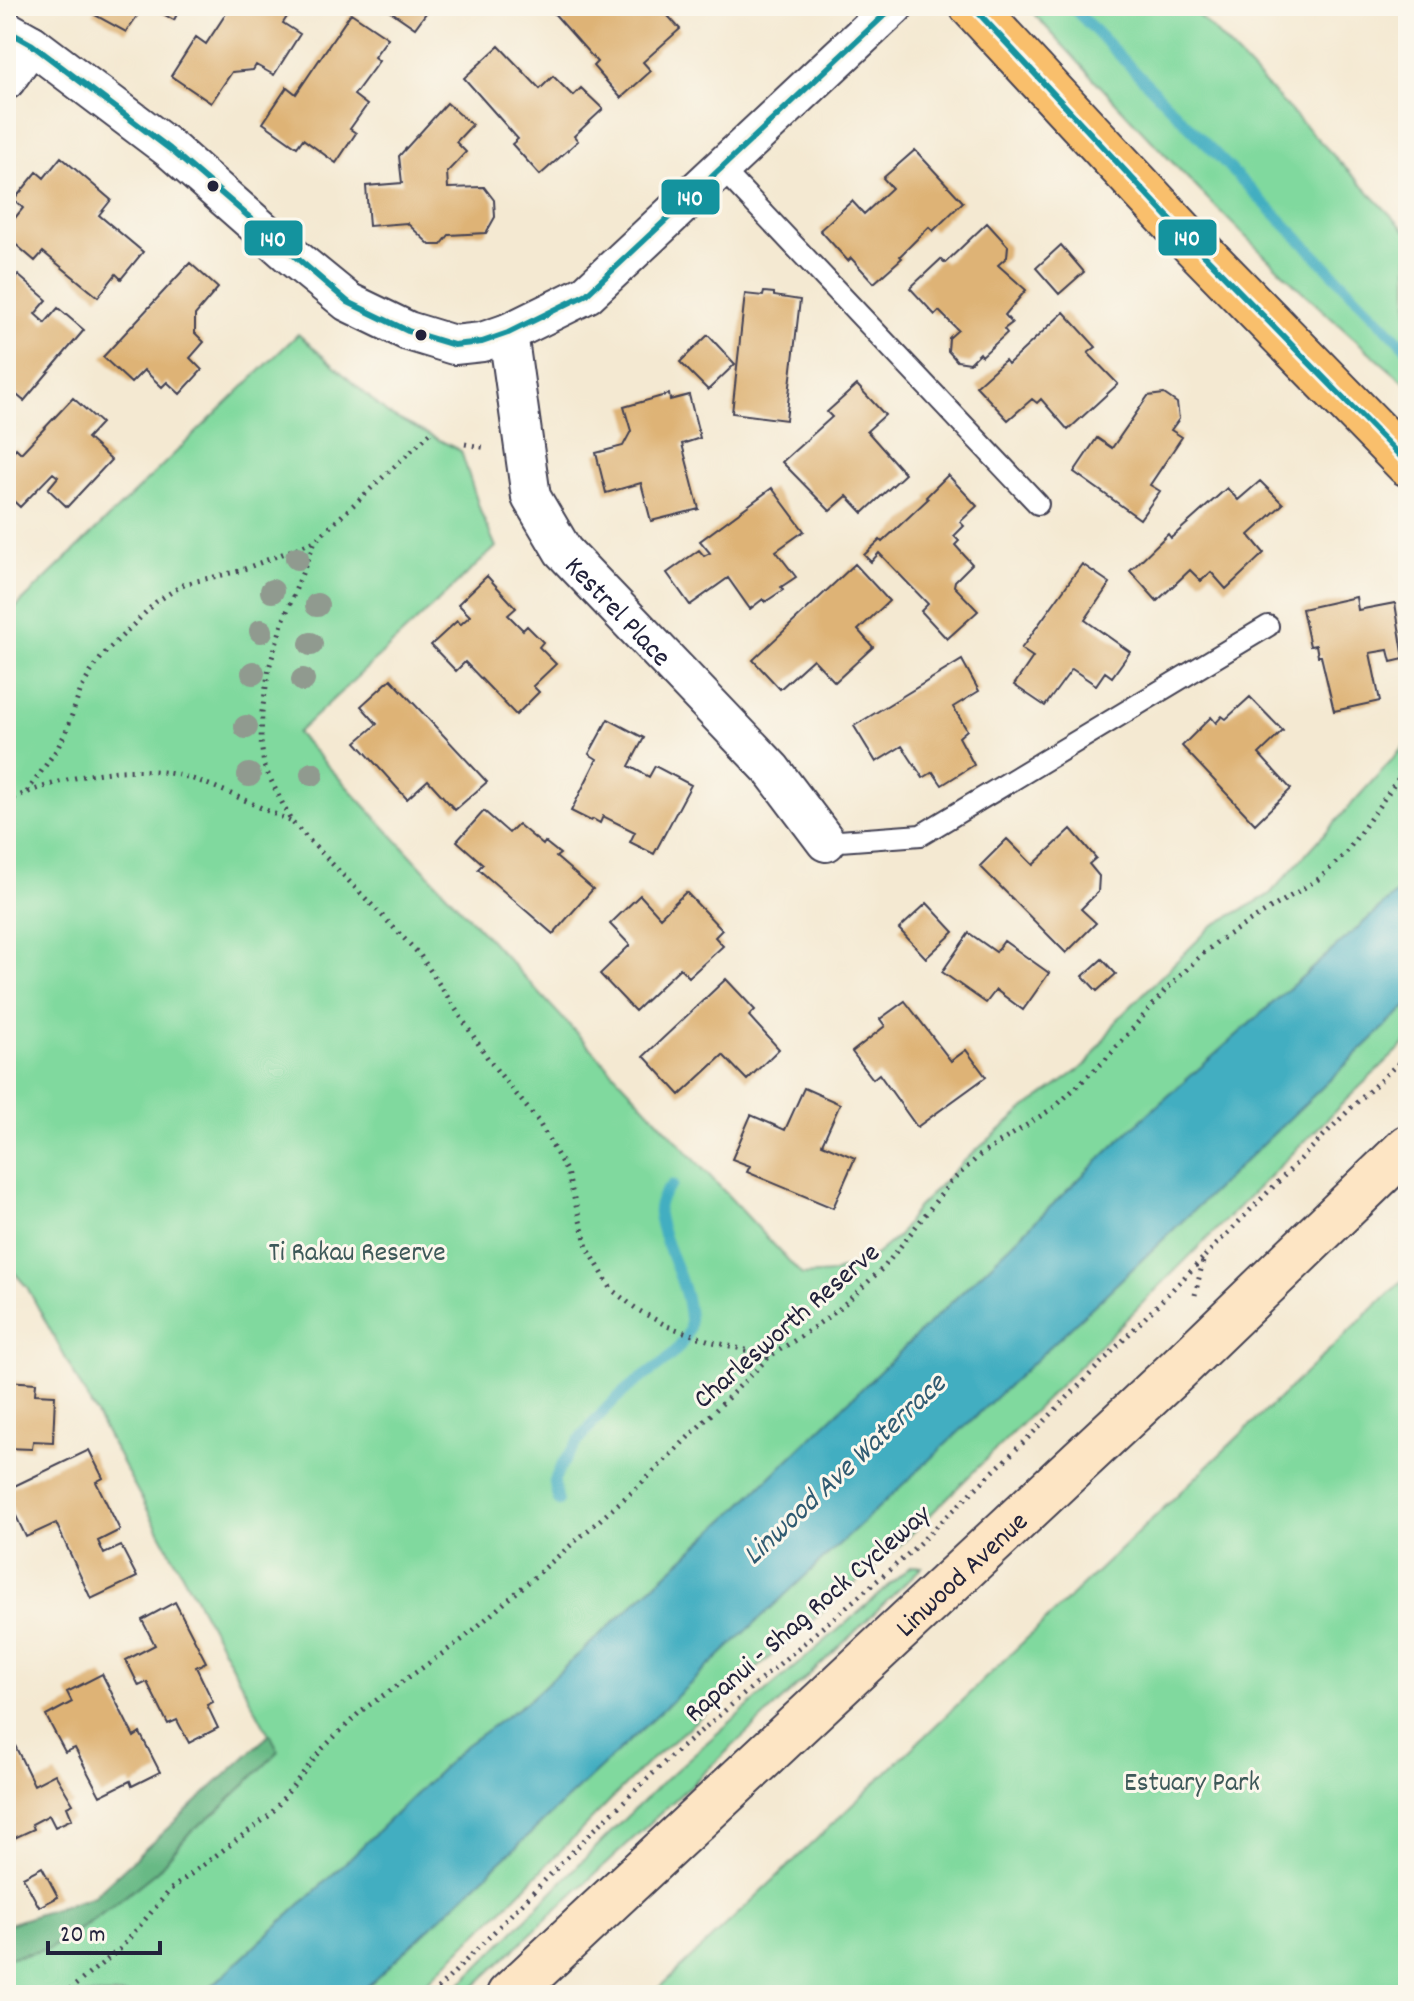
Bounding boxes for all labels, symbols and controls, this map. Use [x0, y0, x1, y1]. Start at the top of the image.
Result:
unlabelled marker [205, 178, 221, 194]
line badge: 140 [660, 178, 721, 216]
text: 140 [677, 185, 703, 216]
line badge: 140 [1157, 218, 1218, 257]
line badge: 140 [243, 219, 304, 257]
text: 140 [1174, 225, 1200, 256]
text: 140 [260, 226, 286, 257]
unlabelled marker [413, 327, 429, 343]
street label: Kestrel Place [553, 549, 678, 678]
park label: Ti Rakau Reserve [268, 1235, 446, 1275]
street label: Charlesworth Reserve [686, 1235, 890, 1420]
water label: Linwood Ave Waterrace [735, 1364, 959, 1577]
street label: Rapanui - Shag Rock Cycleway [677, 1497, 942, 1734]
street label: Linwood Avenue [888, 1504, 1039, 1649]
park label: Estuary Park [1124, 1765, 1260, 1805]
scale bar [48, 1905, 160, 1955]
text: 20 m [60, 1919, 106, 1953]

